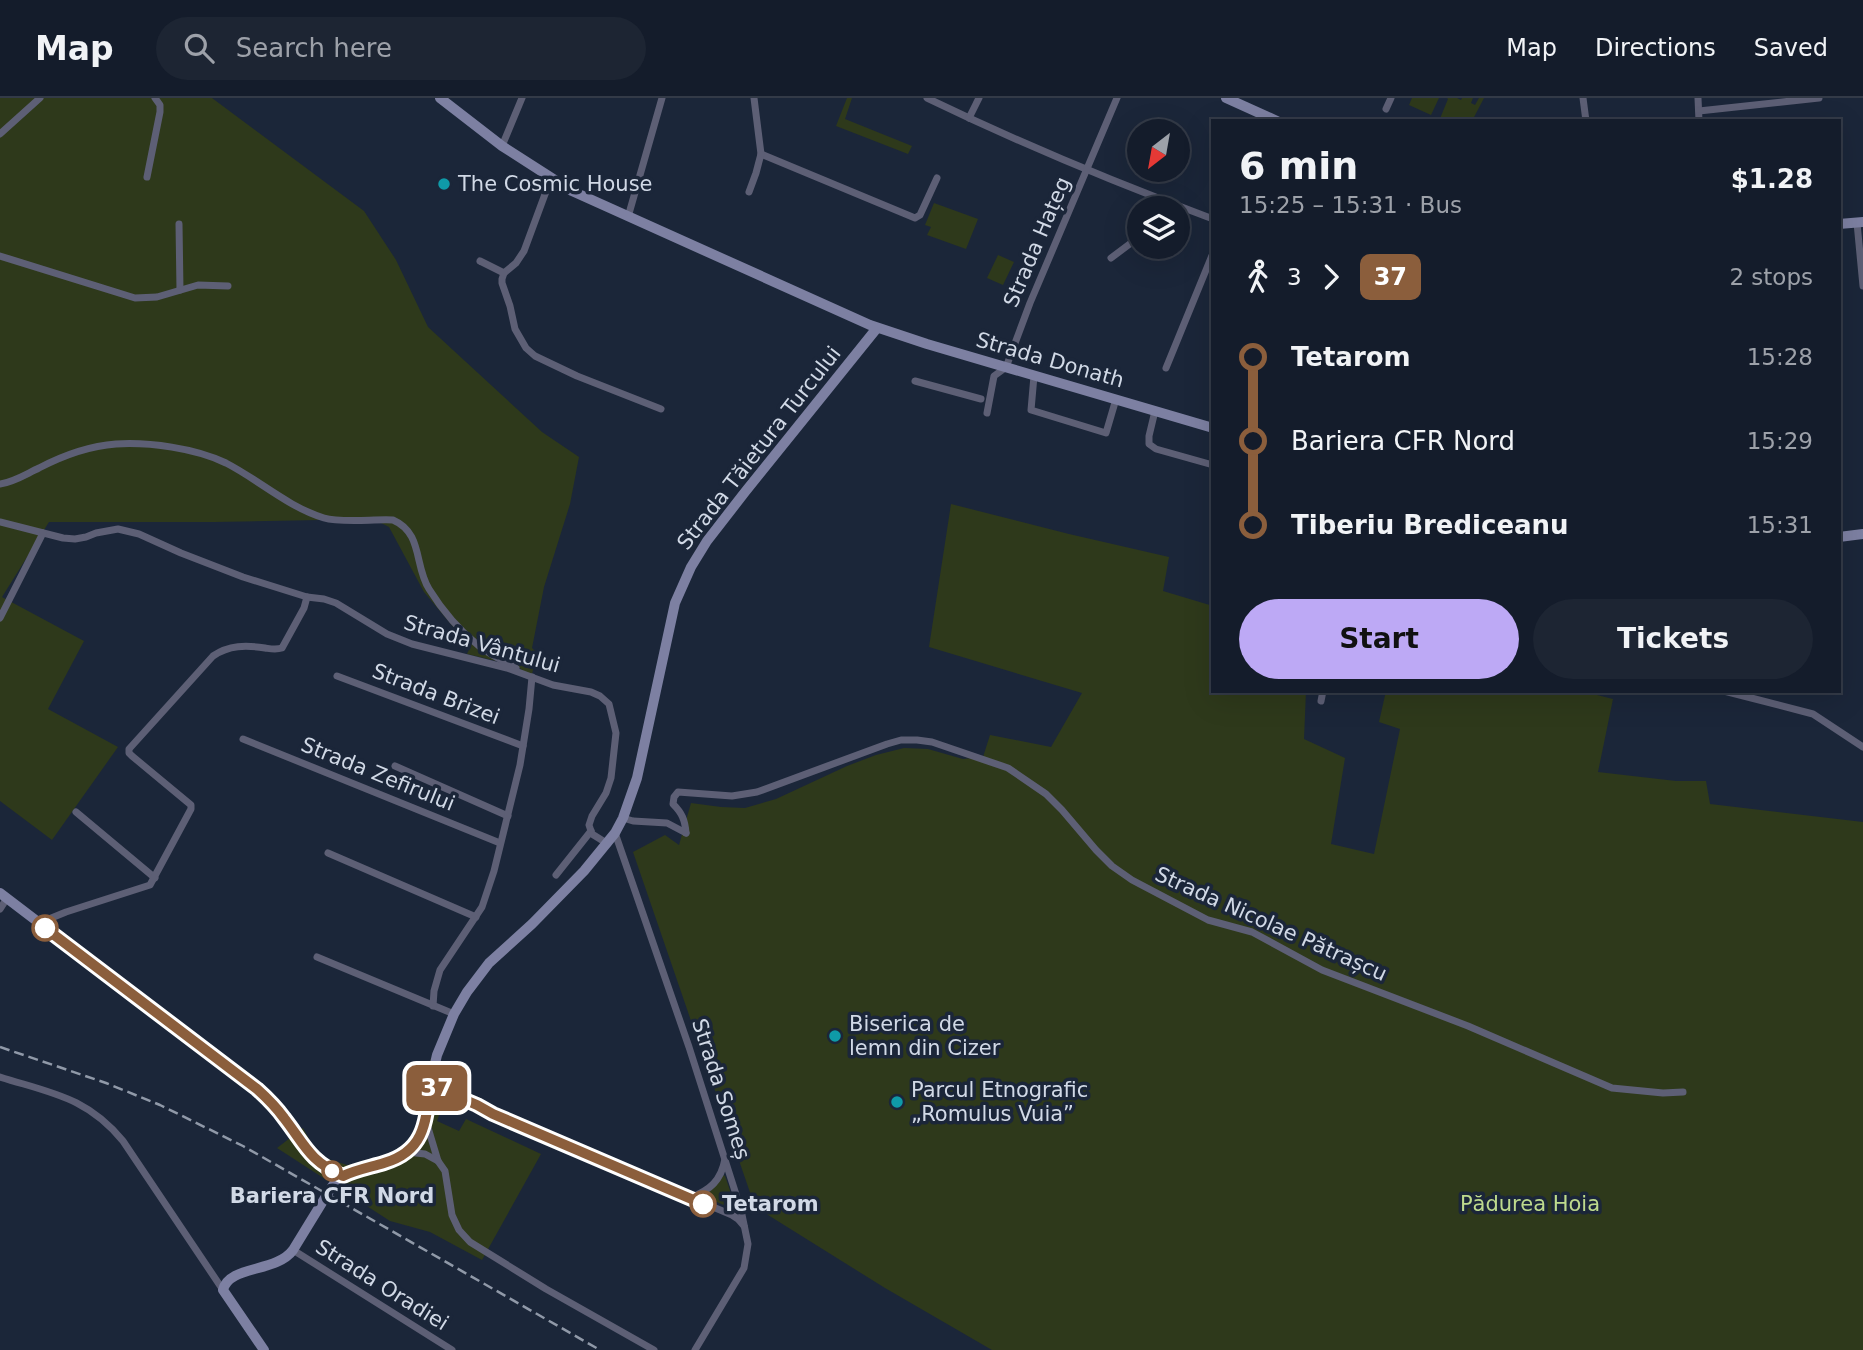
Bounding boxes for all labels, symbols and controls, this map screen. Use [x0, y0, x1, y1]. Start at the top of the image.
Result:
search box [156, 17, 646, 80]
text: Map [35, 29, 114, 68]
icon: search [180, 29, 218, 67]
text: Search here [236, 33, 392, 63]
text: Map [1506, 34, 1557, 62]
text: Directions [1595, 34, 1716, 62]
text: Saved [1754, 34, 1828, 62]
north arrow [1127, 119, 1190, 182]
map controls [1127, 119, 1190, 259]
text: 6 min [1239, 144, 1358, 188]
text: $1.28 [1731, 164, 1813, 194]
place label: The Cosmic House [457, 172, 653, 196]
street label: Strada Hațeg [999, 173, 1075, 311]
marker: The Cosmic House [436, 176, 452, 192]
text: 15:25 – 15:31 · Bus [1239, 192, 1462, 218]
button: layers [1127, 196, 1190, 259]
icon: walk [1239, 258, 1277, 296]
icon: forward [1312, 258, 1350, 296]
text: 37 [1374, 263, 1407, 291]
text: 3 [1287, 264, 1302, 290]
text: 2 stops [1729, 264, 1813, 290]
street label: Strada Donath [973, 327, 1127, 393]
street label: Strada Tăietura Turcului [672, 342, 846, 554]
text: Tetarom [1291, 342, 1411, 372]
text: 15:28 [1747, 344, 1813, 370]
text: Bariera CFR Nord [1291, 426, 1515, 456]
text: 15:29 [1747, 428, 1813, 454]
text: Tiberiu Brediceanu [1291, 510, 1569, 540]
text: 15:31 [1747, 512, 1813, 538]
button: Start [1239, 599, 1519, 679]
button: Tickets [1533, 599, 1813, 679]
street label: Strada Vântului [401, 610, 563, 678]
street label: Strada Brizei [369, 659, 503, 729]
street label: Strada Zefirului [298, 732, 458, 816]
street label: Strada Nicolae Pătrașcu [1151, 862, 1391, 986]
unlabelled marker [32, 915, 58, 941]
place label: Biserica de lemn din Cizer [849, 1012, 1001, 1060]
street label: Strada Someș [687, 1016, 755, 1162]
marker: Biserica de lemn din Cizer [827, 1028, 843, 1044]
line badge: 37 [406, 1065, 468, 1111]
text: 37 [420, 1074, 454, 1102]
place label: Parcul Etnografic „Romulus Vuia” [911, 1078, 1088, 1126]
marker: Parcul Etnografic „Romulus Vuia” [889, 1094, 905, 1110]
marker: Bariera CFR Nord [322, 1161, 342, 1181]
place label: Bariera CFR Nord [230, 1184, 434, 1208]
marker: Tetarom [690, 1191, 716, 1217]
place label: Tetarom [722, 1192, 819, 1216]
park label: Pădurea Hoia [1460, 1192, 1600, 1216]
street label: Strada Oradiei [311, 1235, 453, 1335]

